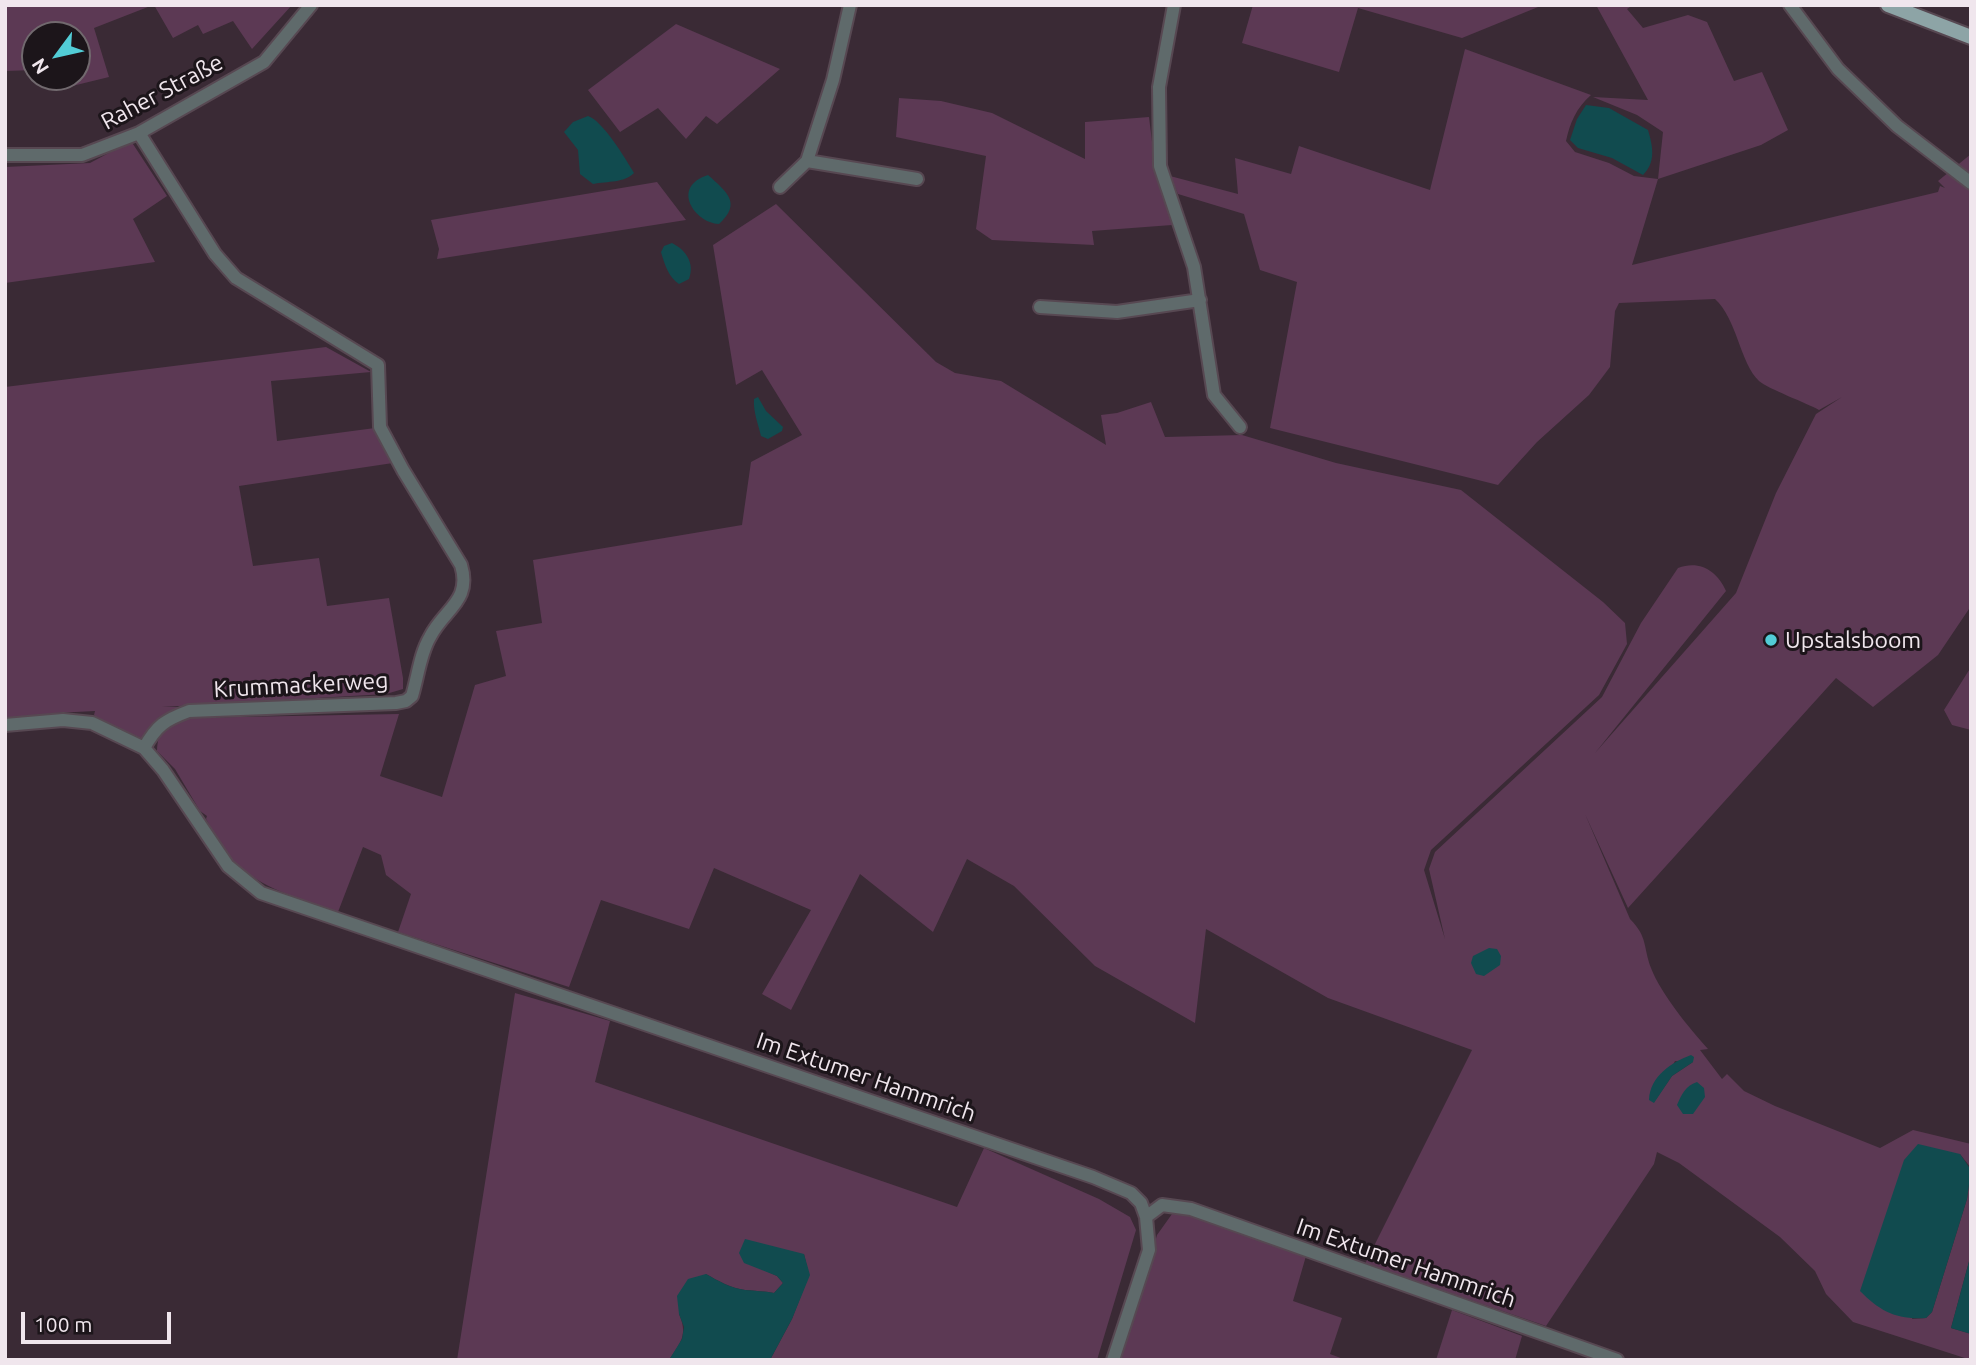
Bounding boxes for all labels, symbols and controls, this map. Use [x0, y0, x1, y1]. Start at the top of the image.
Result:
north arrow [21, 21, 91, 91]
street label: Raher Straße [96, 48, 228, 136]
text: N [27, 54, 53, 78]
place label: Upstalsboom [1785, 626, 1921, 654]
marker: Upstalsboom [1763, 632, 1779, 648]
street label: Krummackerweg [213, 667, 389, 703]
street label: Im Extumer Hammrich [753, 1026, 979, 1128]
street label: Im Extumer Hammrich [1293, 1212, 1519, 1314]
scale bar [24, 1298, 175, 1342]
text: 100 m [34, 1312, 92, 1336]

